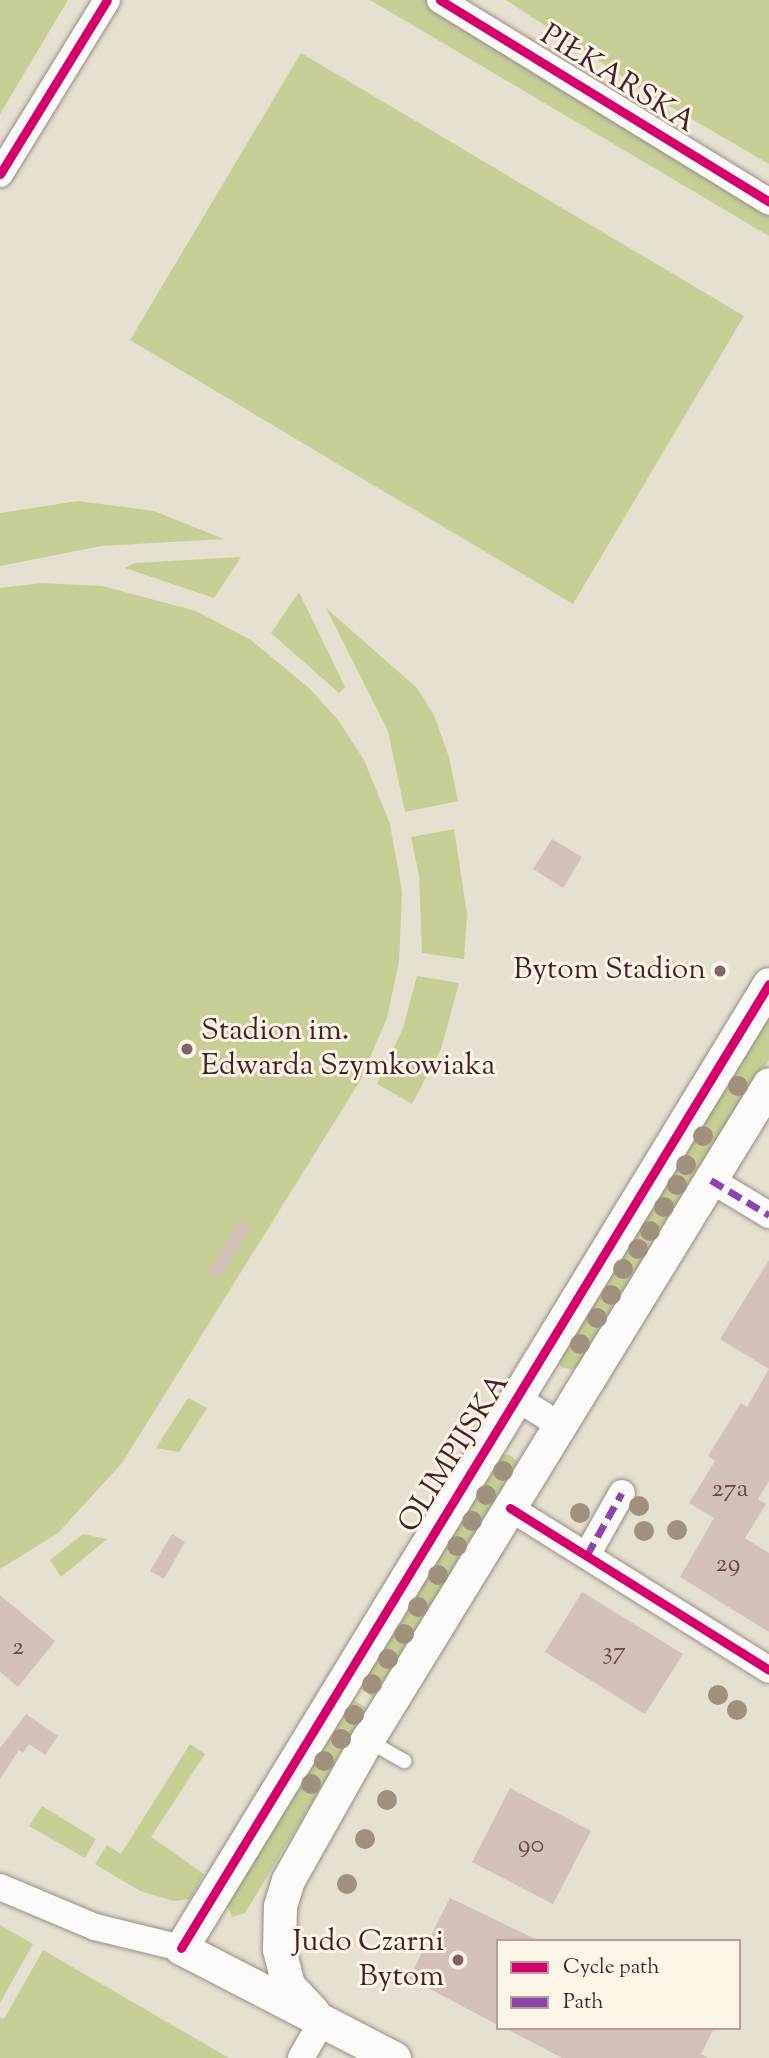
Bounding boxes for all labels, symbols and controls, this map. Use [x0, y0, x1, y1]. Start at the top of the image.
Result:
street label: PIŁKARSKA [533, 18, 701, 142]
place label: Bytom Stadion [513, 953, 706, 989]
marker: Bytom Stadion [712, 963, 728, 979]
place label: Stadion im. Edwarda Szymkowiaka [201, 1014, 495, 1084]
marker: Stadion im. Edwarda Szymkowiaka [179, 1041, 195, 1057]
street label: OLIMPIJSKA [392, 1368, 518, 1540]
house number: 27a [711, 1474, 749, 1506]
house number: 29 [716, 1549, 740, 1581]
house number: 2 [12, 1632, 24, 1664]
house number: 37 [602, 1637, 626, 1669]
house number: 90 [518, 1830, 544, 1862]
place label: Judo Czarni Bytom [293, 1925, 444, 1996]
legend [496, 1939, 741, 2030]
marker: Judo Czarni Bytom [450, 1952, 466, 1968]
text: Cycle path [563, 1953, 660, 1983]
text: Path [563, 1988, 604, 2018]

